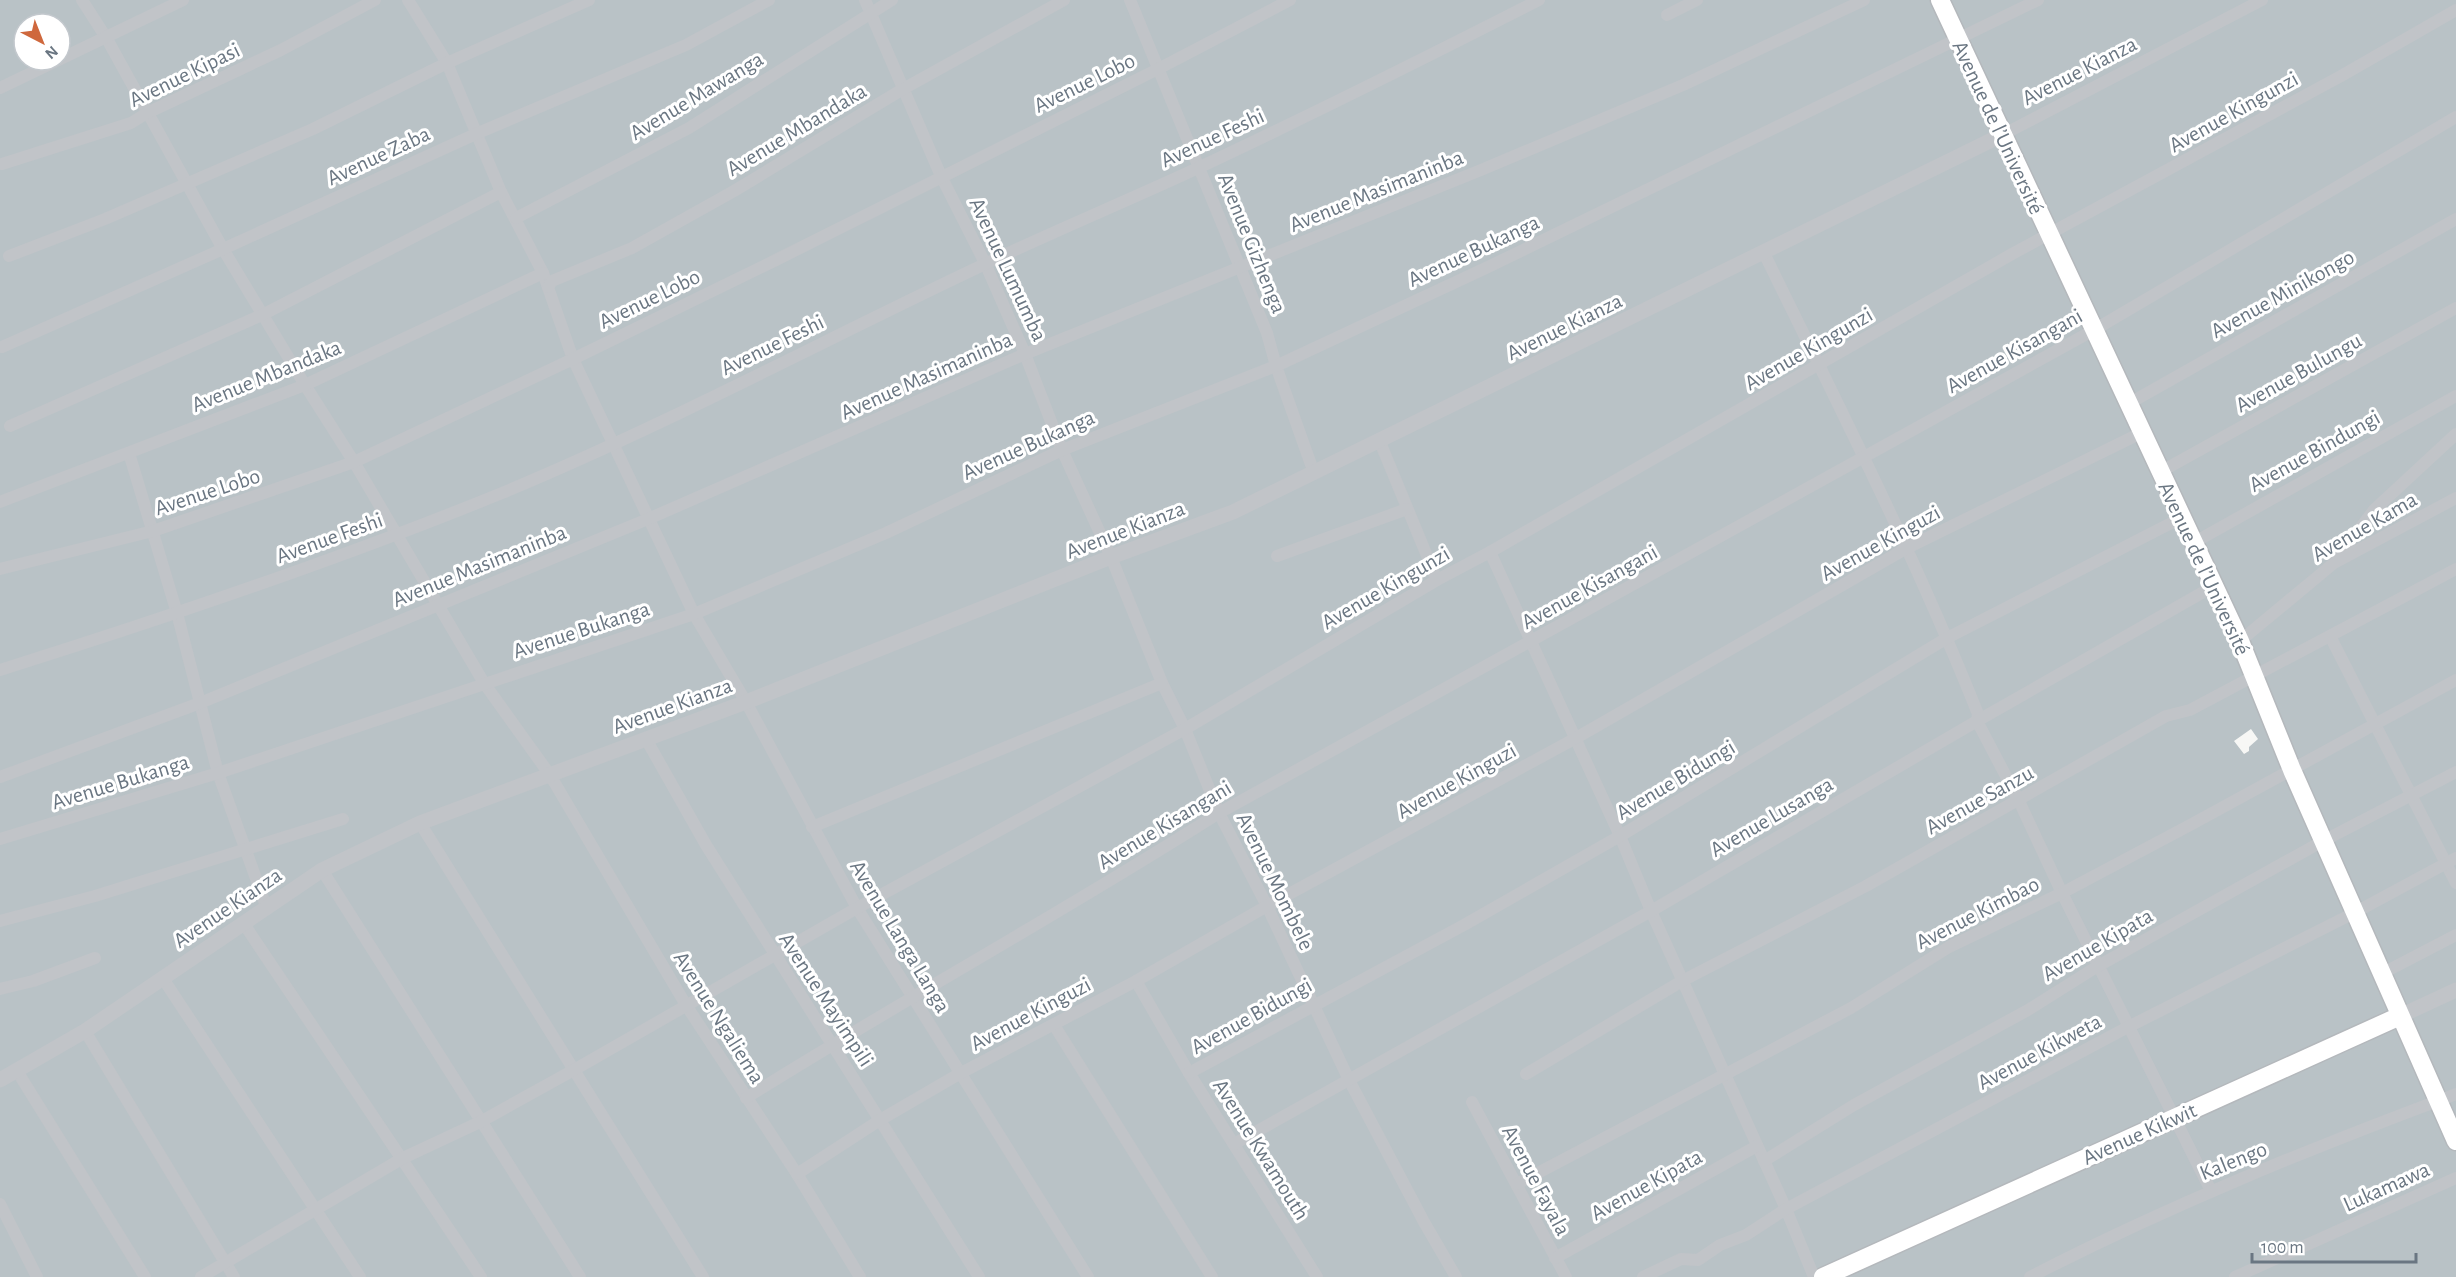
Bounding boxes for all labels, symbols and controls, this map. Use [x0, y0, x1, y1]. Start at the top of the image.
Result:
north arrow [12, 12, 72, 72]
street label: Avenue Kianza [2018, 33, 2140, 109]
street label: Avenue de l’Université [1948, 37, 2048, 218]
street label: Avenue Kipasi [126, 39, 243, 111]
text: N [42, 43, 61, 62]
street label: Avenue Mawanga [626, 48, 767, 144]
street label: Avenue Lobo [1030, 49, 1138, 117]
street label: Avenue Kingunzi [2165, 67, 2302, 156]
street label: Avenue Mbandaka [723, 79, 870, 180]
street label: Avenue Feshi [1157, 104, 1268, 171]
street label: Avenue Zaba [323, 122, 433, 189]
street label: Avenue Masimaninba [1286, 146, 1467, 236]
street label: Avenue Gizhenga [1214, 170, 1290, 317]
street label: Avenue Lumumba [965, 194, 1051, 345]
street label: Avenue Bukanga [1404, 211, 1543, 291]
street label: Avenue Minikongo [2207, 245, 2358, 342]
street label: Avenue Lobo [595, 265, 703, 333]
street label: Avenue Kianza [1503, 289, 1626, 364]
street label: Avenue Kingunzi [1741, 303, 1876, 394]
street label: Avenue Kisangani [1943, 305, 2086, 397]
street label: Avenue Feshi [717, 311, 827, 379]
street label: Avenue Masimaninba [837, 328, 1016, 424]
street label: Avenue Bulungu [2232, 329, 2365, 417]
street label: Avenue Mbandaka [189, 336, 344, 416]
street label: Avenue Bukanga [959, 406, 1098, 484]
street label: Avenue Bindungi [2245, 406, 2384, 496]
street label: Avenue Lobo [152, 465, 263, 519]
street label: Avenue de l’Université [2154, 478, 2254, 659]
street label: Avenue Kama [2308, 488, 2421, 566]
street label: Avenue Kianza [1063, 497, 1188, 563]
street label: Avenue Kinguzi [1817, 501, 1944, 585]
street label: Avenue Feshi [273, 509, 386, 567]
street label: Avenue Masimaninba [389, 521, 570, 611]
street label: Avenue Kisangani [1518, 541, 1661, 633]
street label: Avenue Kingunzi [1318, 542, 1453, 633]
street label: Avenue Bukanga [510, 598, 652, 662]
street label: Avenue Kianza [610, 674, 735, 738]
street label: Avenue Bidungi [1612, 736, 1739, 824]
street label: Avenue Kinguzi [1393, 739, 1520, 823]
street label: Avenue Bukanga [49, 751, 192, 813]
street label: Avenue Sanzu [1922, 761, 2037, 838]
street label: Avenue Lusanga [1706, 773, 1837, 861]
street label: Avenue Kisangani [1094, 776, 1235, 873]
street label: Avenue Mombele [1232, 809, 1318, 954]
street label: Avenue Langa Langa [846, 856, 954, 1017]
street label: Avenue Kianza [169, 864, 286, 952]
street label: Avenue Kimbao [1912, 872, 2043, 953]
street label: Avenue Kipata [2038, 904, 2157, 985]
street label: Avenue Mayimpili [775, 929, 877, 1070]
street label: Avenue Ngaliema [670, 947, 769, 1088]
street label: Avenue Kinguzi [967, 973, 1094, 1055]
street label: Avenue Bidungi [1187, 974, 1316, 1058]
street label: Avenue Kikweta [1974, 1010, 2105, 1094]
street label: Avenue Kwamouth [1209, 1075, 1313, 1224]
street label: Avenue Kikwit [2079, 1099, 2200, 1169]
street label: Avenue Fayala [1498, 1122, 1574, 1239]
street label: Kalengo [2197, 1138, 2270, 1184]
street label: Avenue Kipata [1587, 1145, 1706, 1224]
street label: Lukamawa [2340, 1158, 2433, 1216]
scale bar [2252, 1226, 2416, 1264]
text: 100 m [2261, 1239, 2304, 1257]

